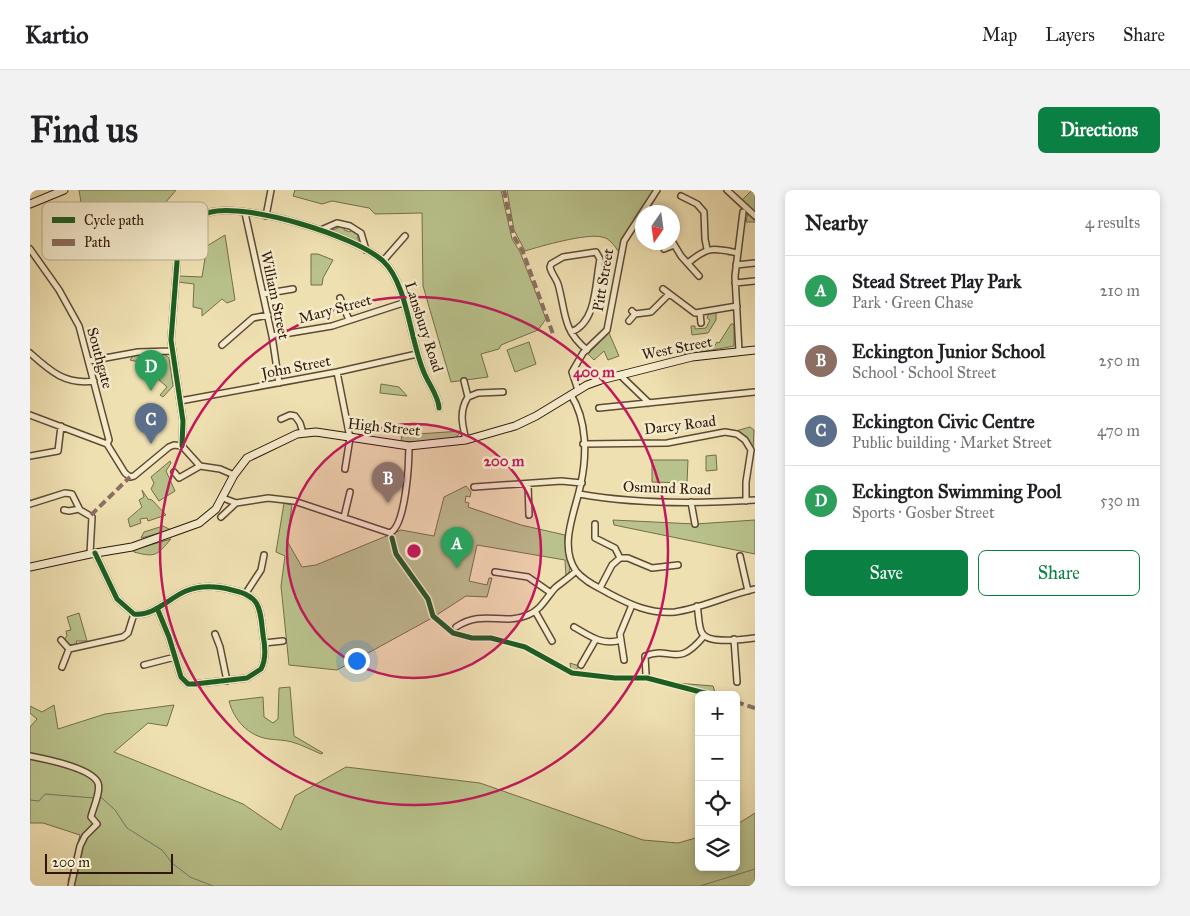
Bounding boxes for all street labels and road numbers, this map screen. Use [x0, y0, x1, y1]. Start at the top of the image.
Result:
street label: Pitt Street [589, 246, 618, 313]
street label: William Street [257, 249, 293, 342]
street label: Lansbury Road [401, 279, 447, 375]
street label: Mary Street [296, 290, 374, 327]
street label: Southgate [83, 325, 117, 391]
street label: West Street [640, 332, 714, 364]
street label: John Street [258, 351, 333, 384]
street label: Darcy Road [643, 412, 717, 438]
street label: High Street [347, 414, 422, 440]
street label: Osmund Road [623, 477, 712, 499]

